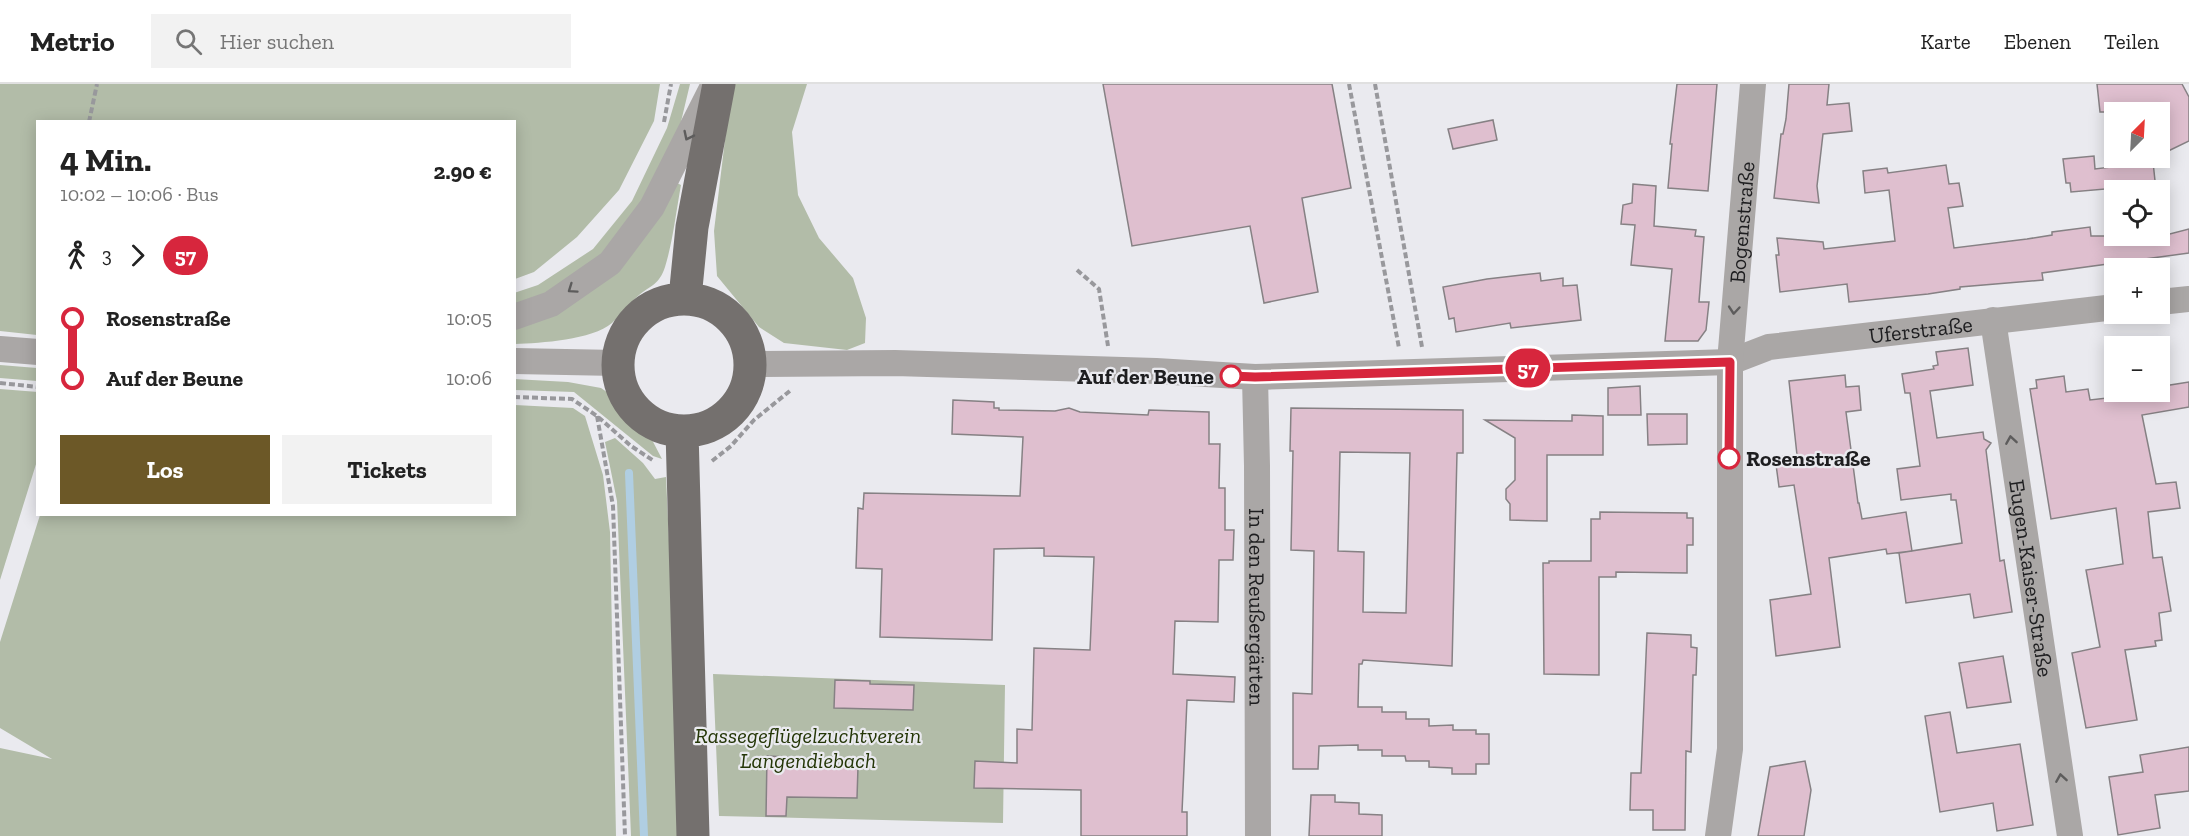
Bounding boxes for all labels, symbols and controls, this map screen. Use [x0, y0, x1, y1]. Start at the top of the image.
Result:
search box [151, 14, 571, 68]
text: Metrio [30, 25, 115, 58]
icon: search [172, 25, 205, 58]
text: Hier suchen [220, 28, 334, 55]
text: Karte [1921, 29, 1971, 54]
text: Ebenen [2004, 29, 2071, 54]
text: Teilen [2104, 29, 2159, 54]
north arrow [2104, 102, 2170, 168]
map controls [2104, 102, 2170, 402]
one-way arrow [683, 130, 695, 141]
text: 4 Min. [60, 140, 151, 179]
text: 2.90 € [434, 158, 492, 185]
street label: Bogenstraße [1723, 160, 1760, 284]
button: locate [2104, 180, 2170, 246]
text: 10:02 – 10:06 · Bus [60, 182, 218, 206]
icon: walk [60, 239, 93, 272]
icon: forward [121, 239, 154, 272]
text: 3 [102, 243, 112, 267]
text: 57 [175, 243, 196, 268]
button: + [2104, 258, 2170, 324]
one-way arrow [568, 282, 579, 293]
text: Rosenstraße [106, 305, 231, 332]
one-way arrow [1728, 305, 1741, 314]
text: 10:05 [447, 306, 492, 330]
street label: Uferstraße [1867, 310, 1974, 349]
button: − [2104, 336, 2170, 402]
line badge: 57 [1501, 348, 1555, 388]
text: 57 [1517, 356, 1539, 381]
place label: Auf der Beune [1077, 363, 1214, 390]
text: Auf der Beune [106, 365, 243, 392]
marker: Auf der Beune [1220, 365, 1242, 387]
text: 10:06 [446, 366, 492, 390]
button: Los [60, 435, 270, 504]
button: Tickets [282, 435, 492, 504]
one-way arrow [2005, 435, 2017, 445]
place label: Rosenstraße [1746, 445, 1871, 472]
marker: Rosenstraße [1718, 447, 1740, 469]
street label: Eugen-Kaiser-Straße [2003, 478, 2060, 679]
street label: In den Reußergärten [1244, 508, 1271, 706]
park label: Rassegeflügelzuchtverein Langendiebach [695, 722, 921, 774]
one-way arrow [2056, 774, 2068, 783]

